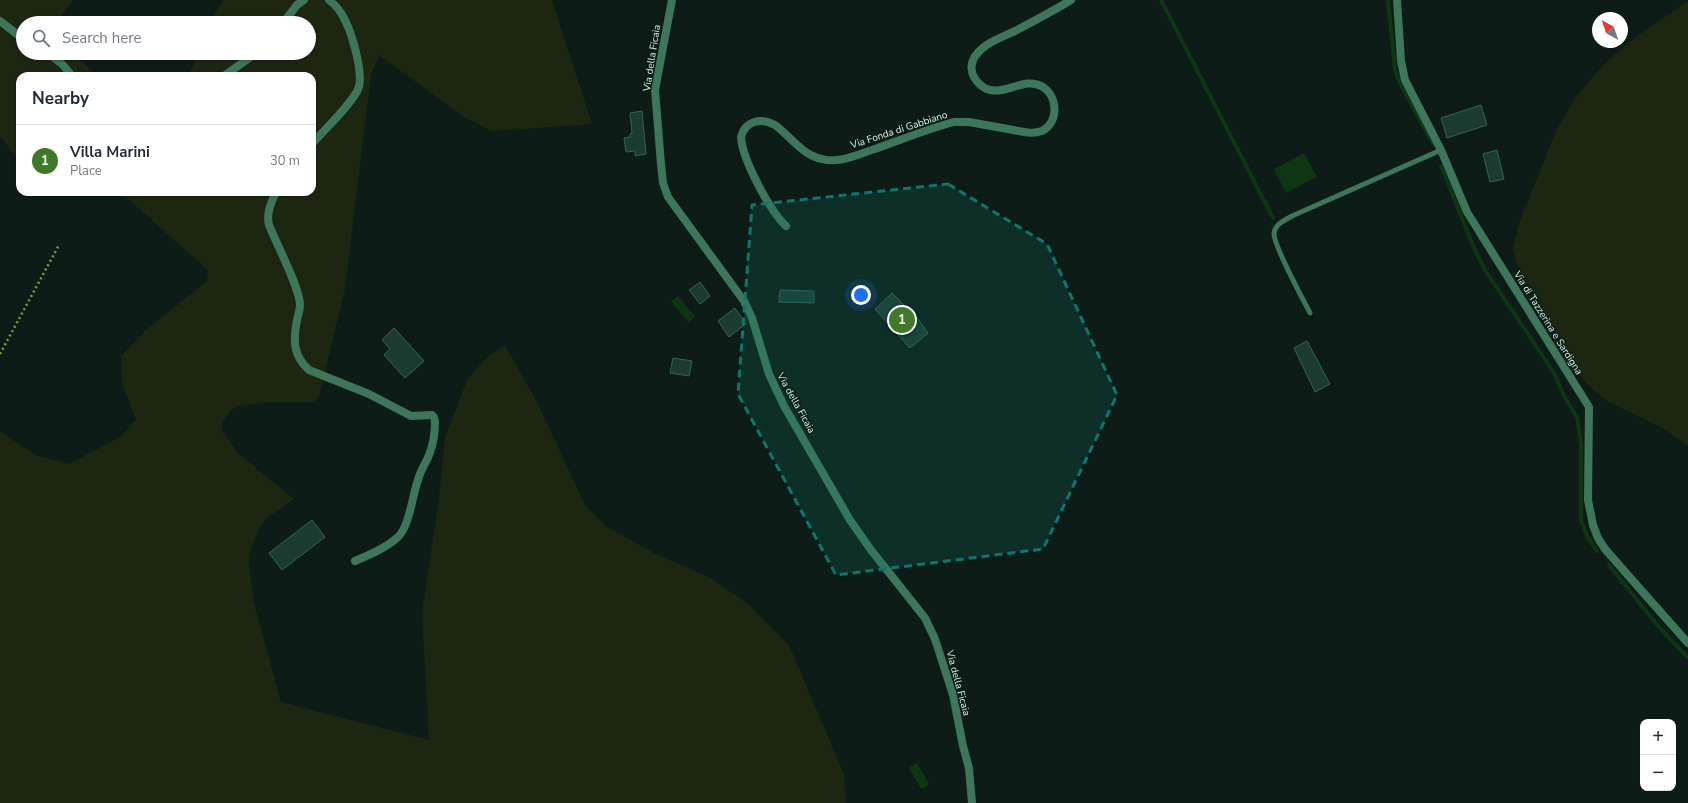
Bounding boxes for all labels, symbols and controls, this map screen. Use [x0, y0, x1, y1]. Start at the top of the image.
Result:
north arrow [1592, 12, 1628, 48]
search box [16, 16, 316, 60]
street label: Via della Ficaia [640, 24, 664, 93]
icon: search [30, 27, 52, 49]
text: Search here [62, 28, 142, 48]
text: Nearby [32, 87, 89, 110]
street label: Via Fonda di Gabbiano [848, 108, 950, 153]
text: Villa Marini [70, 142, 150, 162]
text: 1 [41, 152, 49, 170]
text: 30 m [270, 152, 300, 170]
text: Place [70, 162, 102, 180]
street label: Via di Tazzerina e Sardigna [1510, 268, 1586, 378]
your location [851, 285, 871, 305]
pin: 1 [889, 305, 915, 335]
street label: Via della Ficaia [773, 369, 818, 436]
street label: Via della Ficaia [942, 648, 973, 717]
map controls [1640, 719, 1676, 791]
button: + [1640, 719, 1676, 755]
button: − [1640, 755, 1676, 791]

